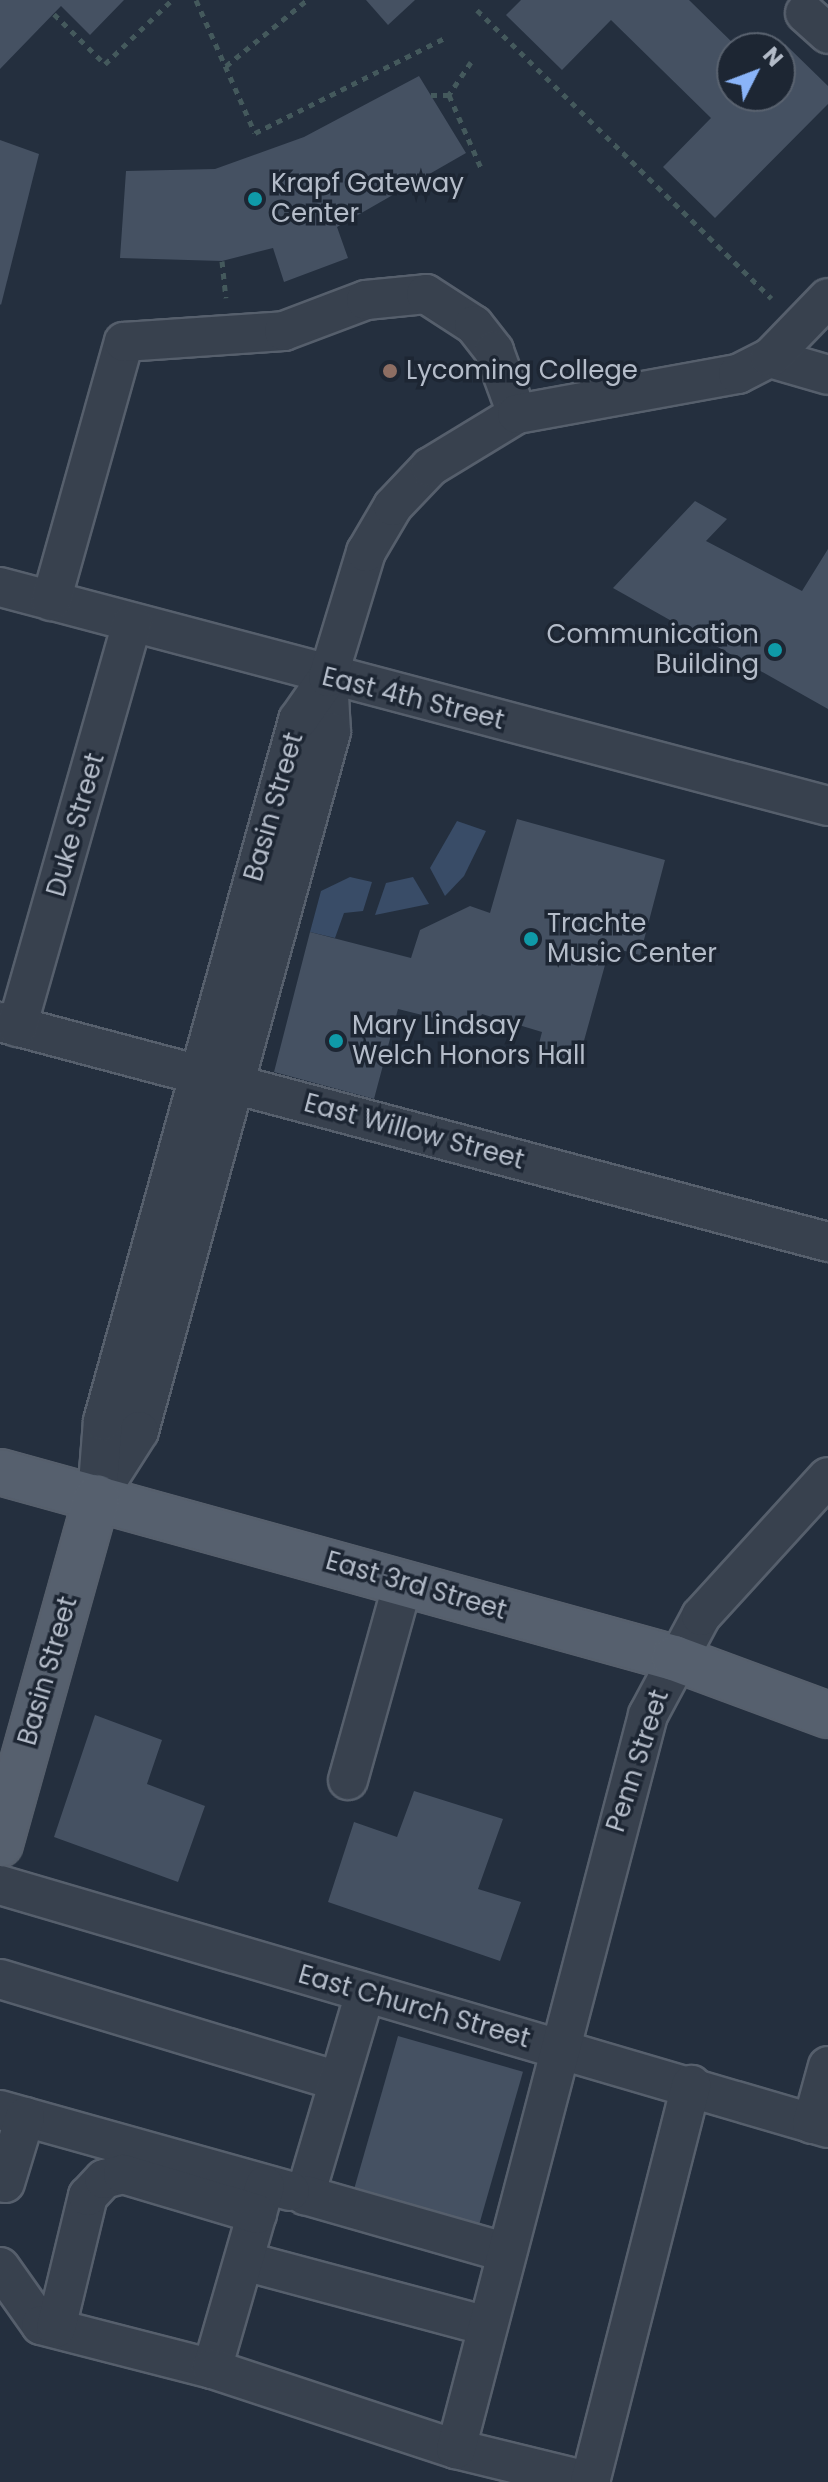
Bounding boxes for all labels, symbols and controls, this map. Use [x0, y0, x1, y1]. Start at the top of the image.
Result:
north arrow [716, 32, 796, 112]
text: N [756, 40, 790, 73]
place label: Krapf Gateway Center [271, 168, 464, 230]
marker: Krapf Gateway Center [246, 190, 264, 208]
place label: Lycoming College [406, 355, 638, 387]
marker: Lycoming College [381, 362, 399, 380]
place label: Communication Building [547, 619, 759, 680]
marker: Communication Building [766, 641, 784, 659]
street label: East 4th Street [319, 661, 507, 737]
street label: Basin Street [238, 729, 310, 885]
street label: Duke Street [41, 750, 111, 900]
place label: Trachte Music Center [547, 908, 717, 970]
marker: Trachte Music Center [522, 930, 540, 948]
place label: Mary Lindsay Welch Honors Hall [352, 1010, 586, 1072]
marker: Mary Lindsay Welch Honors Hall [327, 1032, 345, 1050]
street label: East Willow Street [301, 1088, 527, 1176]
street label: East 3rd Street [322, 1545, 510, 1627]
street label: Basin Street [12, 1593, 84, 1749]
street label: Penn Street [600, 1686, 676, 1836]
street label: East Church Street [295, 1959, 533, 2055]

